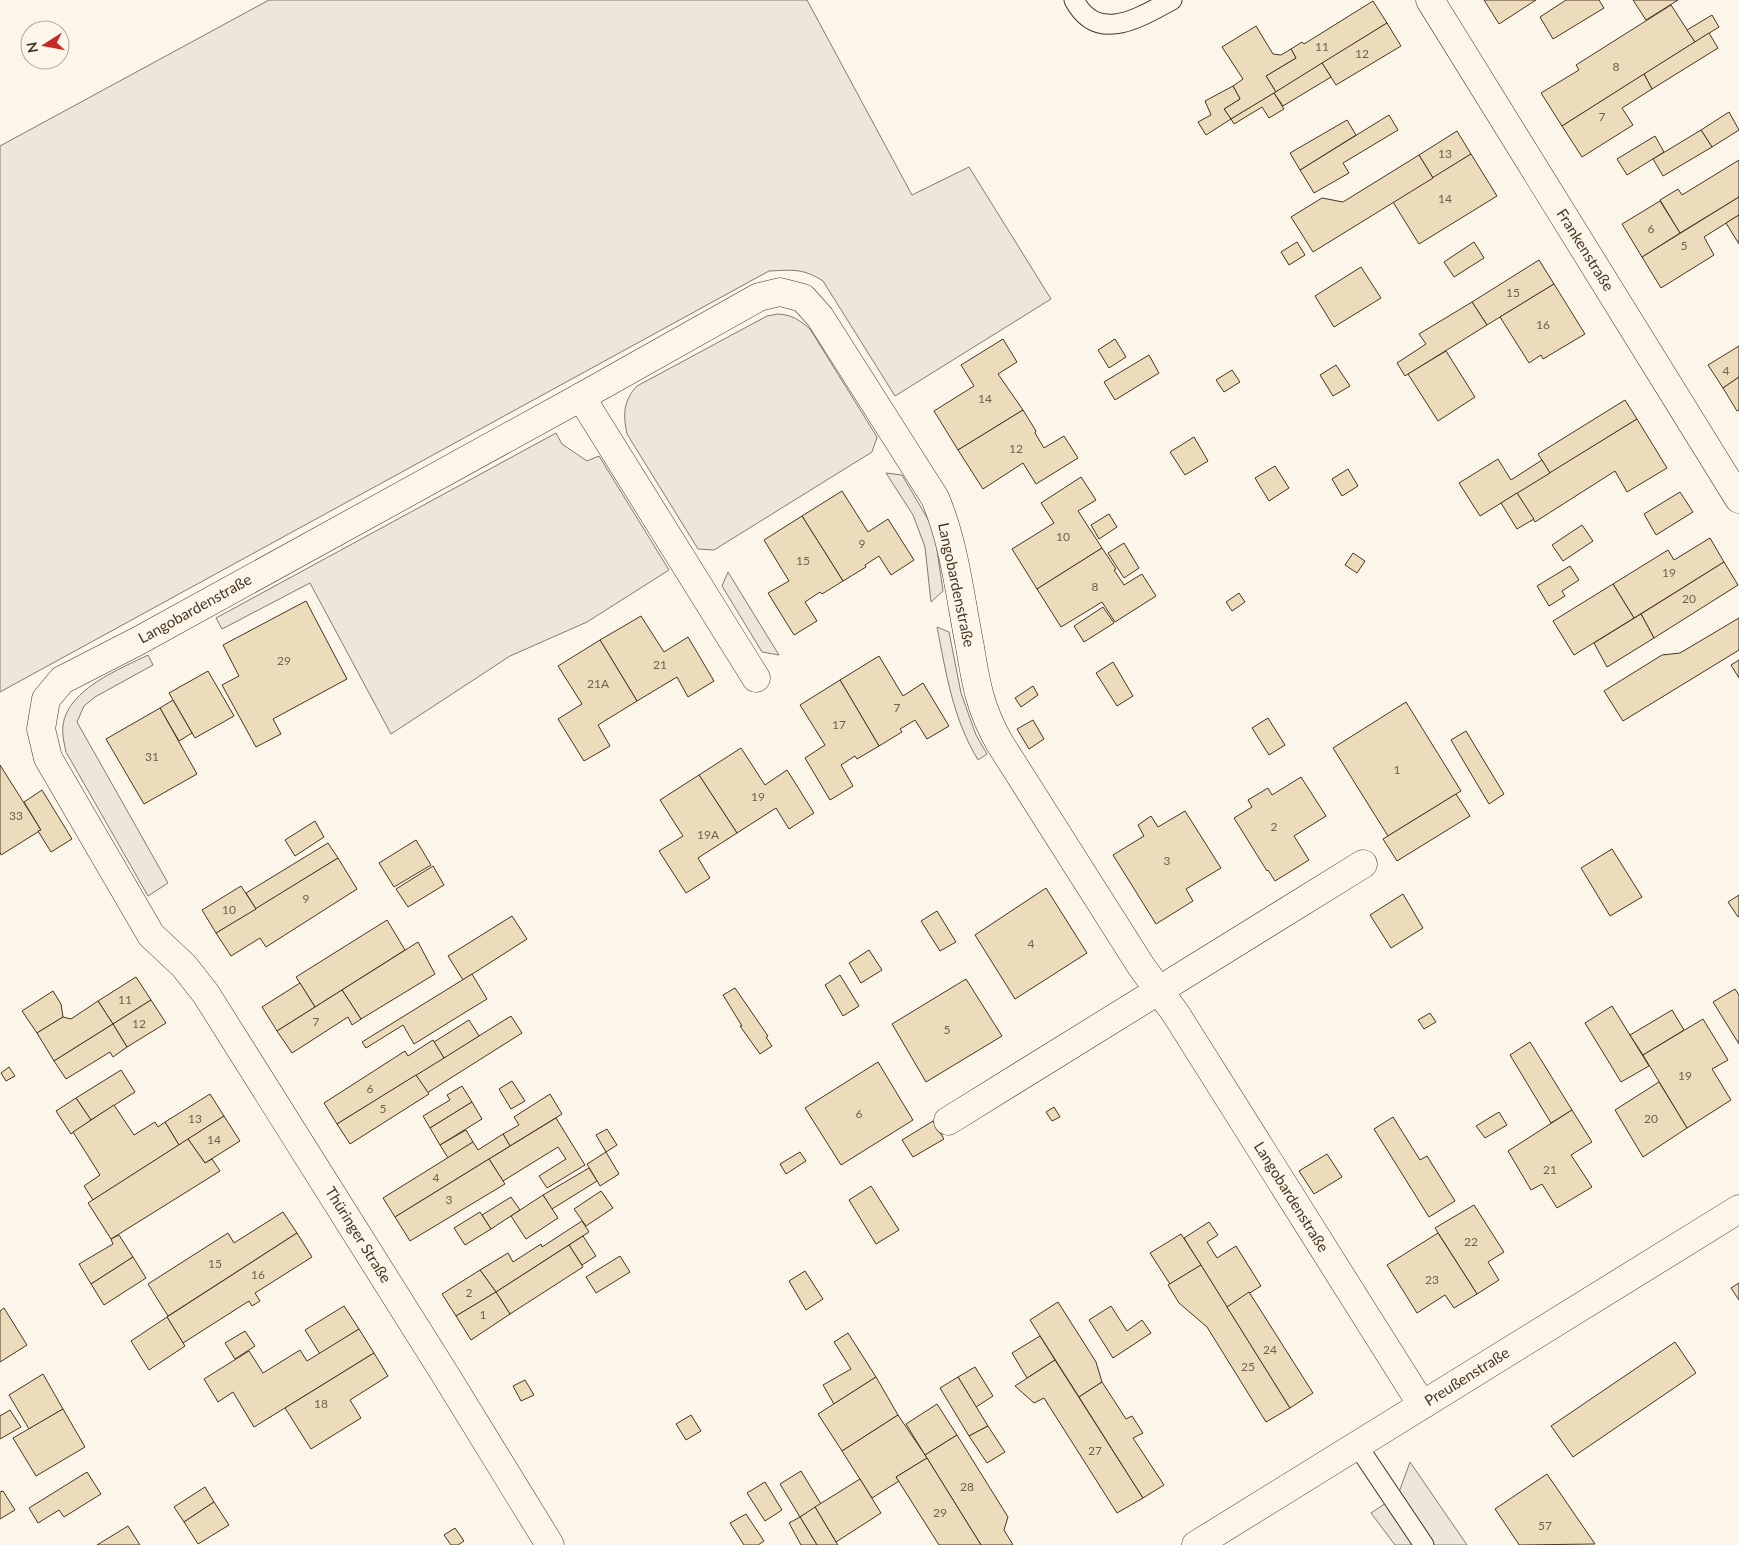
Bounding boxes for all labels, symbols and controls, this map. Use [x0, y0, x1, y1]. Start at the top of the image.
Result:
north arrow [20, 20, 70, 70]
house number: 11 [1315, 39, 1329, 54]
text: N [22, 41, 41, 54]
house number: 12 [1355, 46, 1369, 61]
house number: 8 [1613, 59, 1620, 74]
house number: 7 [1599, 109, 1606, 124]
house number: 13 [1438, 146, 1452, 161]
house number: 14 [1438, 191, 1452, 206]
street label: Frankenstraße [1553, 205, 1618, 294]
house number: 6 [1648, 221, 1655, 236]
house number: 5 [1681, 238, 1688, 253]
house number: 15 [1506, 285, 1520, 300]
house number: 16 [1536, 317, 1550, 332]
house number: 4 [1723, 363, 1730, 378]
house number: 14 [978, 391, 992, 406]
house number: 12 [1009, 441, 1023, 456]
street label: Langobardenstraße [935, 521, 979, 649]
house number: 10 [1056, 529, 1070, 544]
house number: 9 [859, 536, 866, 551]
house number: 15 [796, 553, 810, 568]
house number: 19 [1662, 565, 1676, 580]
street label: Langobardenstraße [135, 570, 254, 647]
house number: 8 [1092, 579, 1099, 594]
house number: 20 [1682, 591, 1696, 606]
house number: 29 [277, 653, 291, 668]
house number: 21 [653, 657, 667, 672]
house number: 21A [587, 676, 610, 691]
house number: 7 [894, 700, 901, 715]
house number: 17 [832, 717, 846, 732]
house number: 31 [145, 749, 159, 764]
house number: 1 [1394, 762, 1401, 777]
house number: 19 [751, 789, 765, 804]
house number: 33 [9, 808, 23, 823]
house number: 2 [1271, 819, 1278, 834]
house number: 19A [697, 827, 720, 842]
house number: 3 [1164, 853, 1171, 868]
house number: 9 [303, 891, 310, 906]
house number: 10 [222, 902, 236, 917]
house number: 4 [1028, 936, 1035, 951]
house number: 11 [118, 992, 132, 1007]
house number: 7 [313, 1014, 320, 1029]
house number: 12 [132, 1016, 146, 1031]
house number: 5 [944, 1022, 951, 1037]
house number: 19 [1678, 1068, 1692, 1083]
house number: 6 [367, 1081, 374, 1096]
house number: 5 [380, 1101, 387, 1116]
house number: 6 [856, 1106, 863, 1121]
house number: 13 [188, 1111, 202, 1126]
house number: 20 [1644, 1111, 1658, 1126]
house number: 14 [207, 1132, 221, 1147]
street label: Langobardenstraße [1251, 1138, 1333, 1255]
house number: 21 [1543, 1162, 1557, 1177]
house number: 4 [433, 1170, 440, 1185]
street label: Thüringer Straße [322, 1183, 396, 1286]
house number: 3 [446, 1192, 453, 1207]
house number: 22 [1464, 1234, 1478, 1249]
house number: 15 [208, 1256, 222, 1271]
house number: 16 [251, 1267, 265, 1282]
house number: 23 [1425, 1272, 1439, 1287]
house number: 2 [466, 1285, 473, 1300]
house number: 1 [480, 1307, 487, 1322]
house number: 24 [1263, 1342, 1277, 1357]
street label: Preußenstraße [1421, 1343, 1512, 1409]
house number: 25 [1241, 1359, 1255, 1374]
house number: 18 [314, 1396, 328, 1411]
house number: 27 [1088, 1443, 1102, 1458]
house number: 28 [960, 1479, 974, 1494]
house number: 29 [933, 1505, 947, 1520]
house number: 57 [1538, 1518, 1552, 1533]

